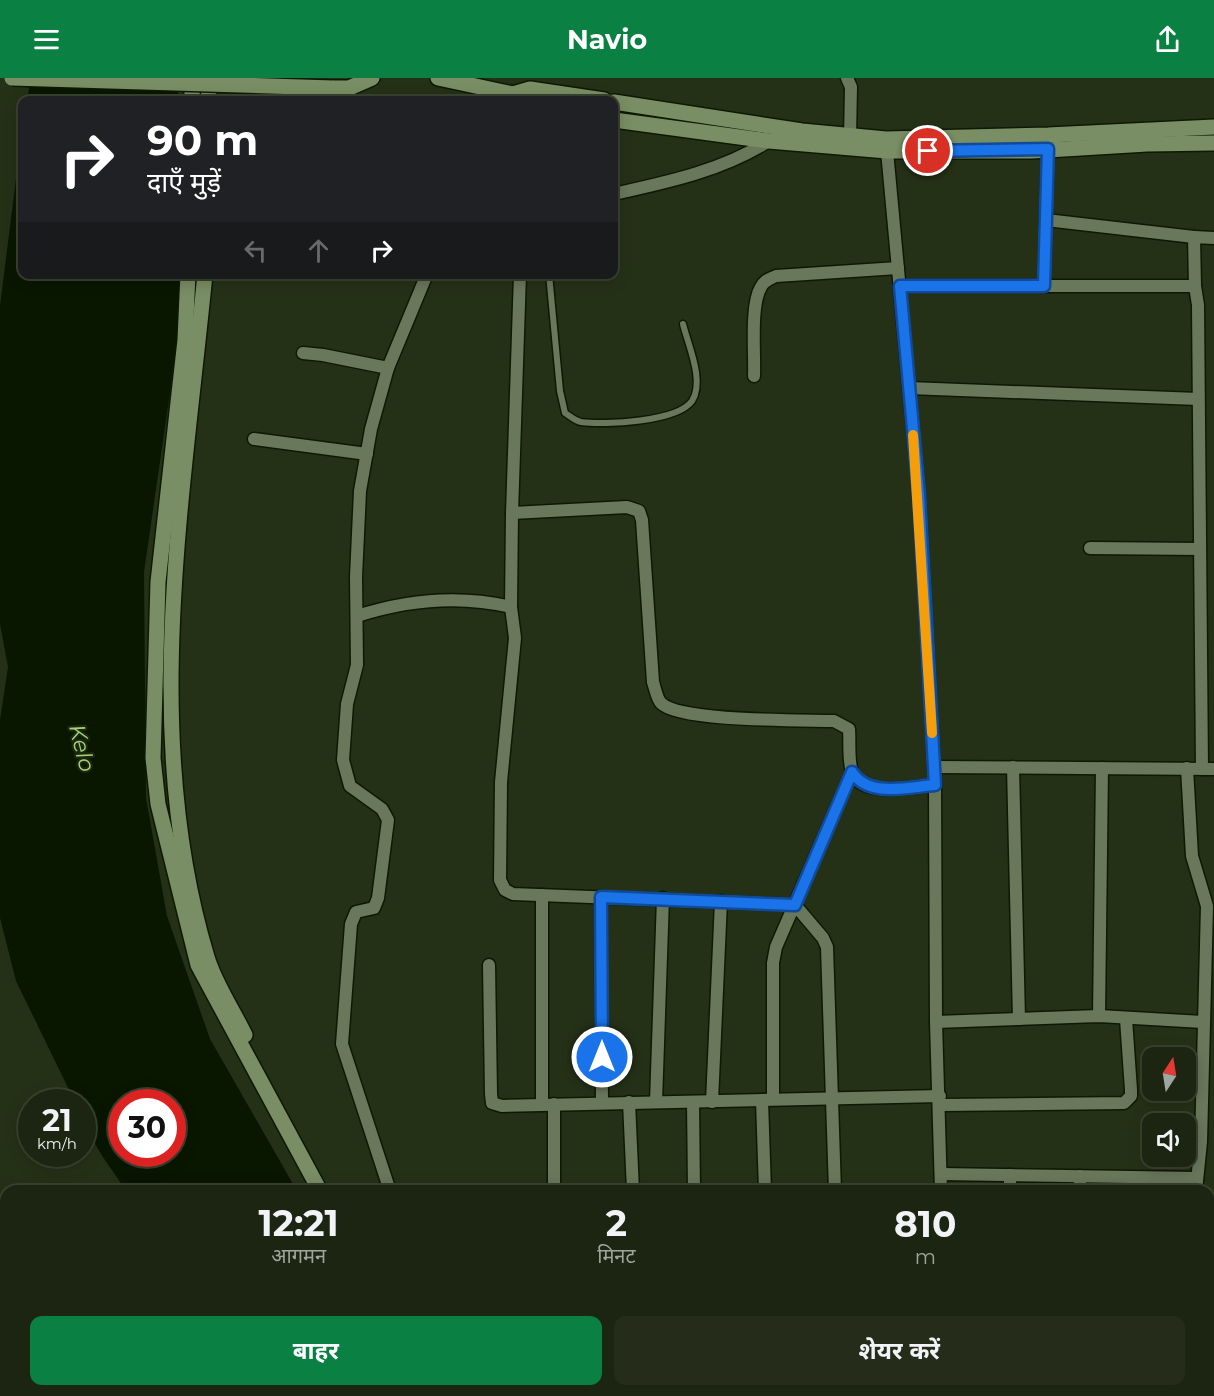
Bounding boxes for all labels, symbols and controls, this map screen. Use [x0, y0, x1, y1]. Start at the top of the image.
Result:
icon: menu [30, 23, 63, 56]
text: Navio [567, 23, 647, 56]
icon: share [1151, 23, 1184, 56]
text: 90 m [147, 114, 258, 166]
icon: right [48, 120, 126, 198]
pin [902, 125, 953, 176]
icon: arrive [911, 134, 944, 167]
text: दाएँ मुड़ें [147, 166, 221, 199]
icon: left [239, 234, 272, 267]
icon: ahead [302, 234, 335, 267]
icon: right [365, 234, 398, 267]
water label: Kelo [63, 721, 101, 775]
position arrow [570, 1025, 634, 1089]
north arrow [1142, 1047, 1196, 1101]
map controls [1142, 1047, 1196, 1167]
speed limit sign: 30 [108, 1089, 186, 1167]
text: 21 [42, 1102, 72, 1139]
button: sound [1142, 1113, 1196, 1167]
text: km/h [37, 1134, 77, 1153]
text: 12:21 [259, 1201, 339, 1245]
text: 2 [606, 1201, 627, 1245]
text: 810 [894, 1202, 956, 1246]
text: आगमन [271, 1244, 326, 1268]
text: मिनट [597, 1244, 636, 1268]
text: m [915, 1245, 936, 1269]
button: बाहर [30, 1316, 602, 1385]
button: शेयर करें [614, 1316, 1185, 1385]

